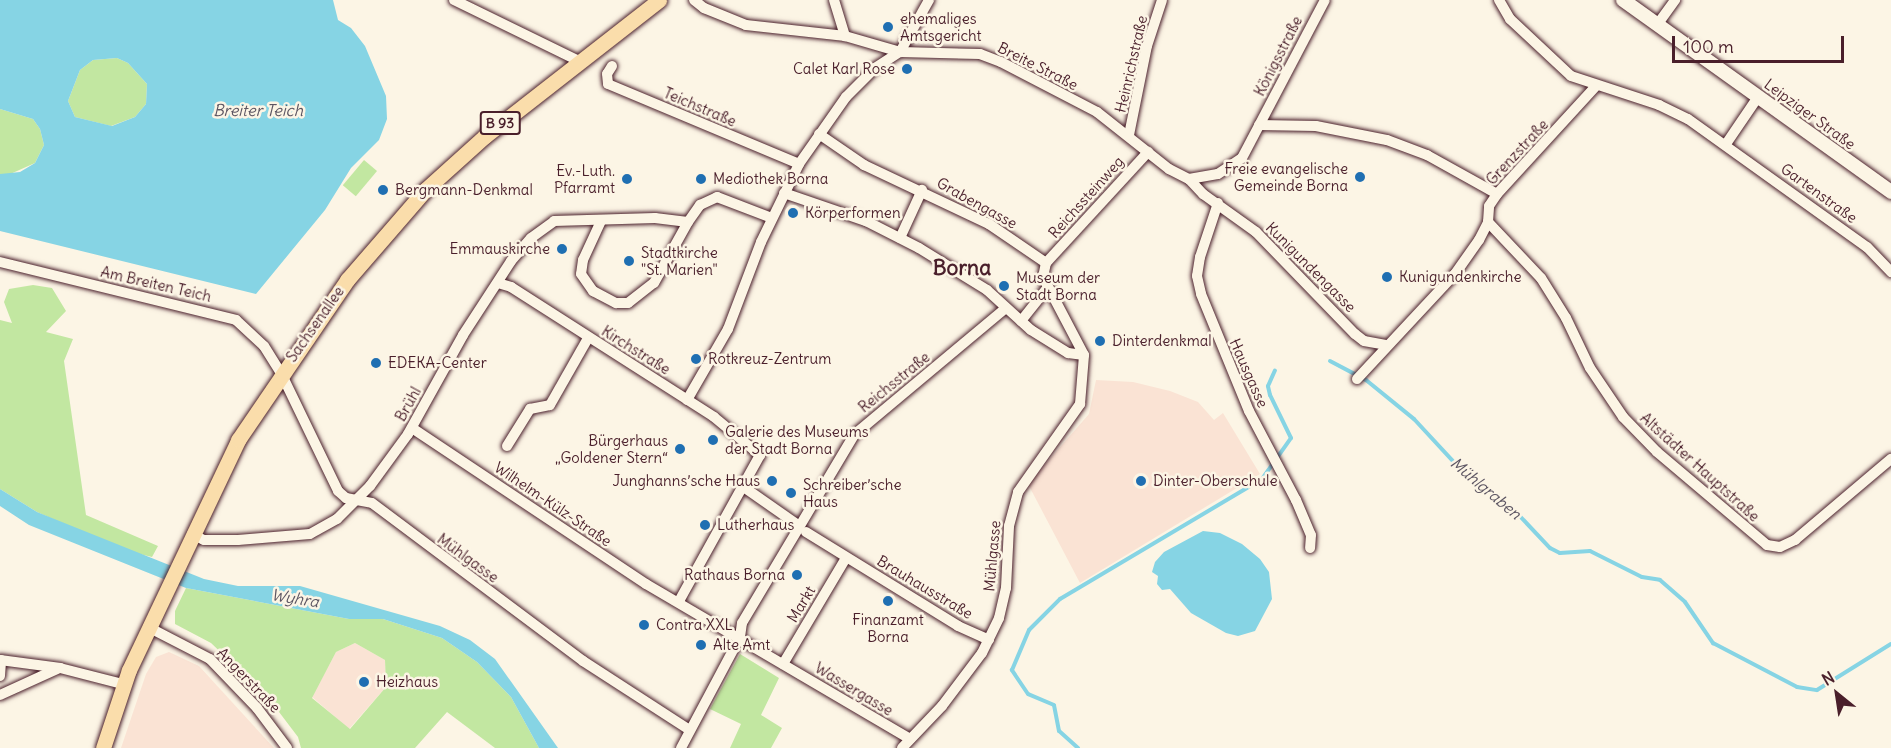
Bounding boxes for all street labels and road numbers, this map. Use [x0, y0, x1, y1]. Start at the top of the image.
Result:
street label: Königsstraße [1250, 13, 1306, 99]
street label: Heinrichstraße [1111, 14, 1151, 114]
street label: Breite Straße [995, 38, 1081, 94]
street label: Leipziger Straße [1761, 75, 1859, 153]
street label: Teichstraße [661, 84, 739, 130]
road number: B 93 [479, 112, 521, 134]
street label: Grenzstraße [1482, 115, 1552, 189]
street label: Reichssteinweg [1045, 152, 1127, 242]
street label: Gartenstraße [1777, 159, 1861, 227]
street label: Grabengasse [934, 174, 1020, 232]
street label: Kunigundengasse [1262, 218, 1360, 316]
street label: Am Breiten Teich [99, 263, 213, 305]
street label: Sachsenallee [282, 283, 348, 365]
street label: Kirchstraße [598, 322, 674, 378]
street label: Hausgasse [1226, 336, 1272, 410]
street label: Reichsstraße [855, 348, 933, 416]
street label: Brühl [391, 384, 425, 424]
street label: Altstädter Hauptstraße [1637, 409, 1763, 525]
street label: Wilhelm-Külz-Straße [491, 458, 615, 550]
street label: Mühlgasse [980, 520, 1004, 592]
street label: Mühlgasse [434, 530, 502, 586]
street label: Brauhausstraße [874, 551, 976, 623]
street label: Markt [783, 582, 819, 626]
street label: Angerstraße [214, 644, 284, 716]
street label: Wassergasse [812, 659, 896, 719]

